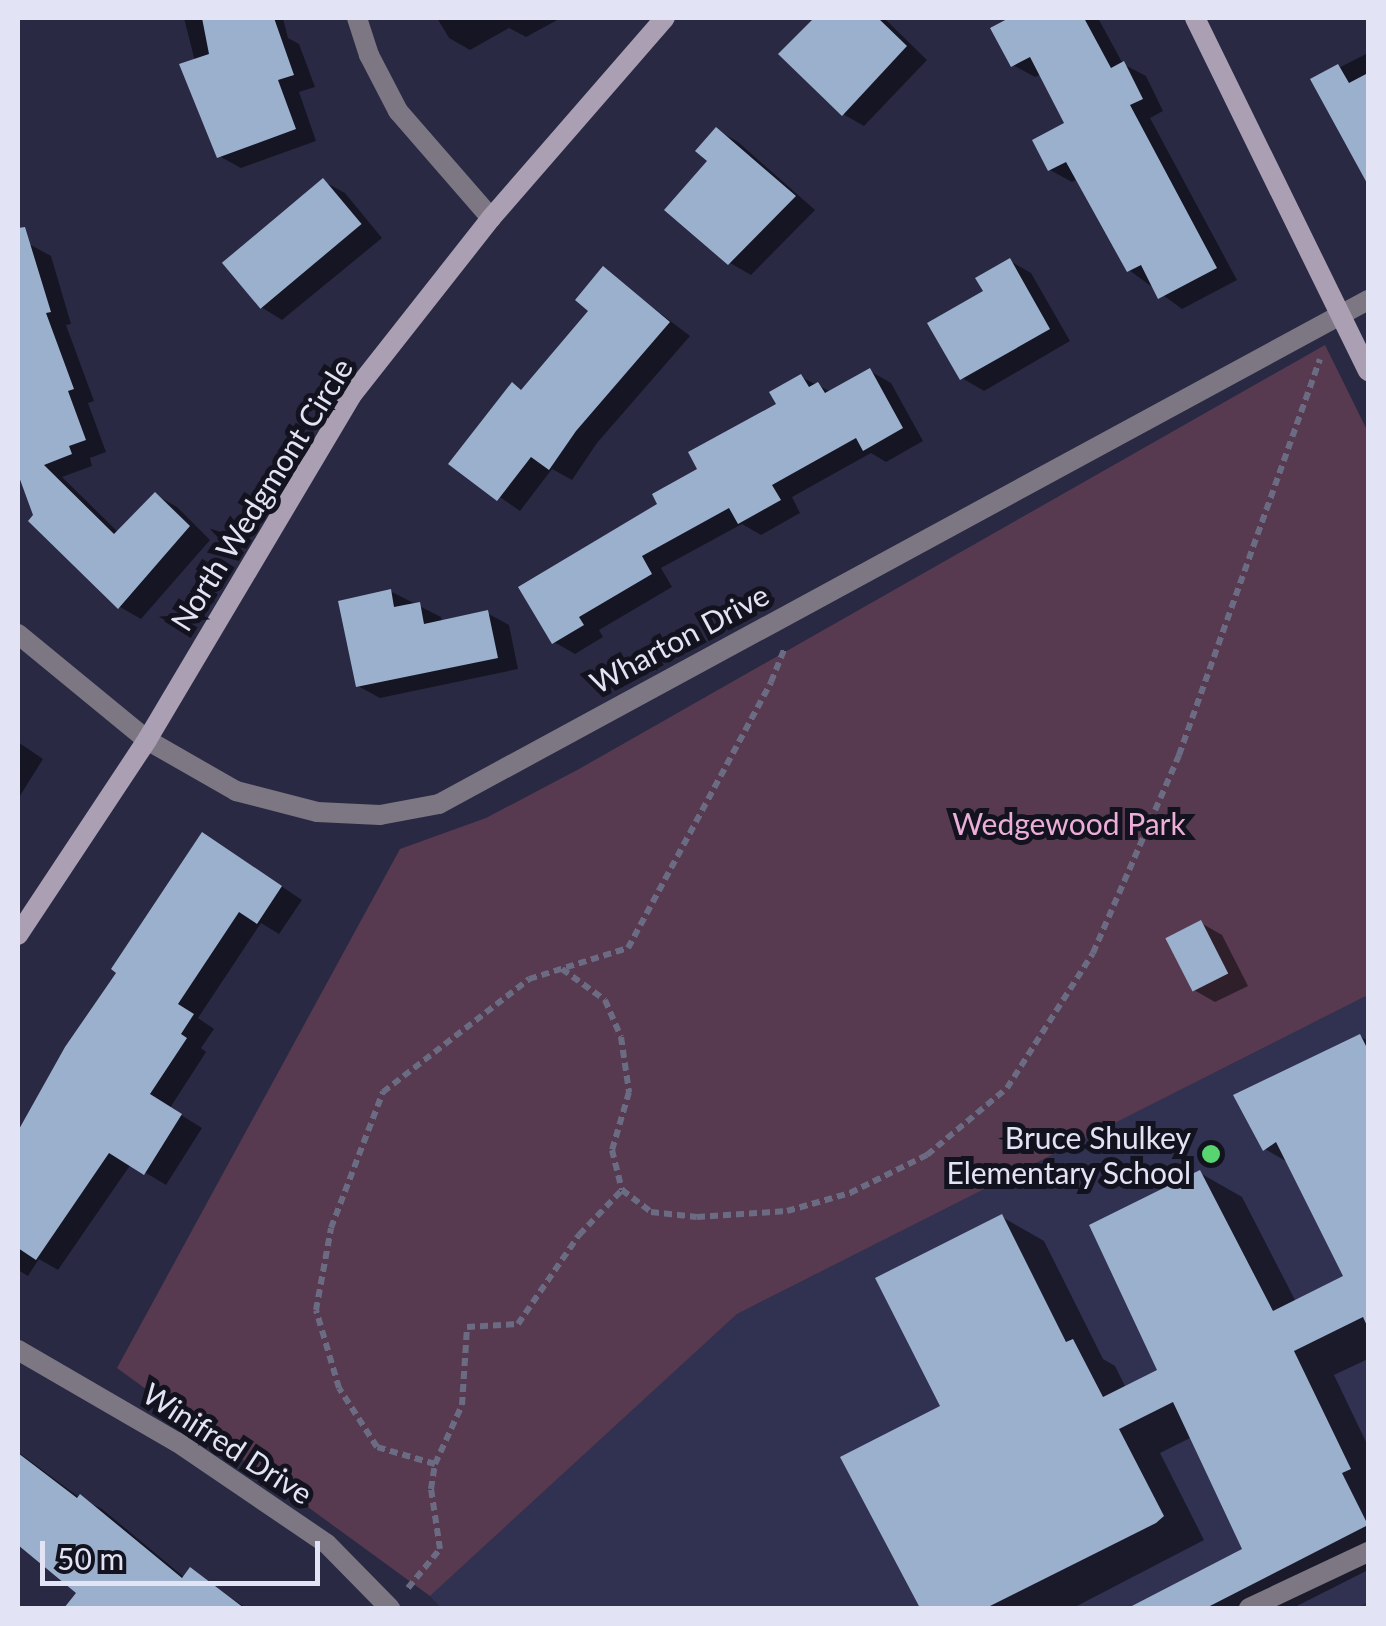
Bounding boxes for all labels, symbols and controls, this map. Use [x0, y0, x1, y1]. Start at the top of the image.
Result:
street label: North Wedgmont Circle [162, 351, 360, 637]
street label: Wharton Drive [584, 576, 774, 700]
park label: Wedgewood Park [952, 805, 1186, 841]
place label: Bruce Shulkey Elementary School [946, 1119, 1191, 1190]
marker: Bruce Shulkey Elementary School [1200, 1143, 1222, 1165]
street label: Winifred Drive [137, 1375, 319, 1511]
scale bar [45, 1521, 325, 1583]
text: 50 m [57, 1540, 124, 1576]

